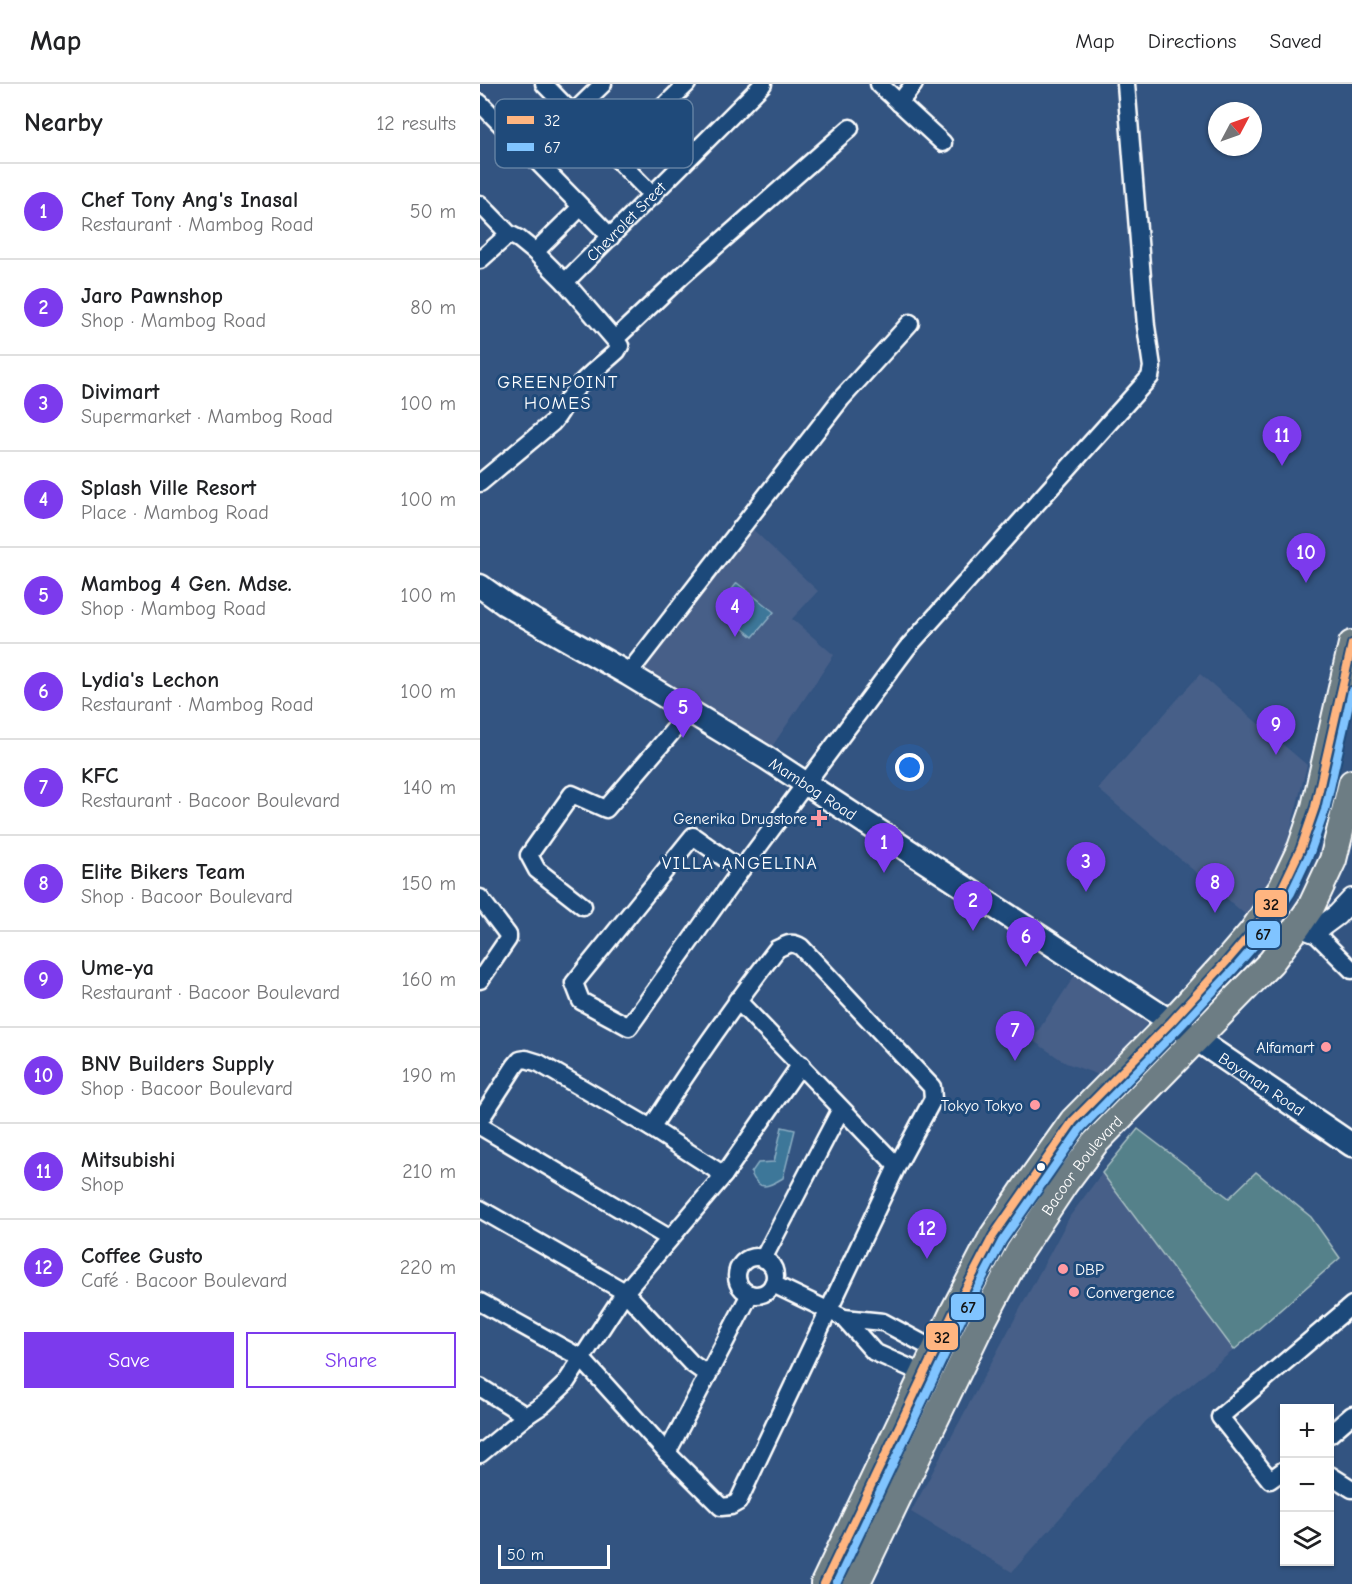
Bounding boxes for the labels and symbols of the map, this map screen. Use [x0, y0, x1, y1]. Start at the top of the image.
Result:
legend [495, 99, 693, 168]
north arrow [1208, 102, 1262, 156]
text: 32 [544, 112, 560, 130]
text: 67 [544, 139, 561, 157]
street label: Chevrolet Sreet [583, 178, 670, 265]
district label: GREENPOINT HOMES [497, 372, 619, 414]
pin: 11 [1262, 416, 1302, 466]
pin: 10 [1286, 534, 1326, 583]
pin: 4 [716, 588, 754, 637]
pin: 5 [664, 688, 702, 738]
pin: 9 [1256, 706, 1296, 755]
your location [895, 753, 924, 782]
street label: Mambog Road [766, 754, 860, 824]
place label: Generika Drugstore [673, 810, 807, 828]
marker: Generika Drugstore [812, 811, 826, 825]
pin: 1 [864, 824, 904, 873]
pin: 3 [1066, 842, 1106, 892]
district label: VILLA ANGELINA [662, 853, 818, 874]
pin: 8 [1196, 864, 1234, 913]
pin: 2 [954, 882, 992, 931]
line badge: 32 [1254, 889, 1288, 918]
text: 32 [1263, 896, 1279, 914]
pin: 6 [1006, 918, 1046, 967]
line badge: 67 [1246, 920, 1281, 949]
text: 67 [1255, 926, 1272, 944]
pin: 7 [996, 1012, 1034, 1061]
place label: Alfamart [1256, 1039, 1314, 1057]
marker: Alfamart [1319, 1040, 1333, 1054]
street label: Bayanan Road [1215, 1049, 1307, 1120]
place label: Tokyo Tokyo [941, 1097, 1023, 1115]
marker: Tokyo Tokyo [1028, 1098, 1042, 1112]
street label: Bacoor Boulevard [1038, 1112, 1127, 1219]
unlabelled marker [1035, 1161, 1047, 1173]
pin: 12 [908, 1210, 946, 1259]
place label: DBP [1075, 1261, 1104, 1279]
marker: DBP [1056, 1262, 1070, 1276]
place label: Convergence [1086, 1284, 1174, 1302]
marker: Convergence [1067, 1285, 1081, 1299]
line badge: 67 [950, 1293, 985, 1321]
text: 67 [960, 1299, 977, 1317]
line badge: 32 [925, 1322, 959, 1351]
text: 32 [934, 1329, 950, 1347]
scale bar [498, 1542, 610, 1570]

